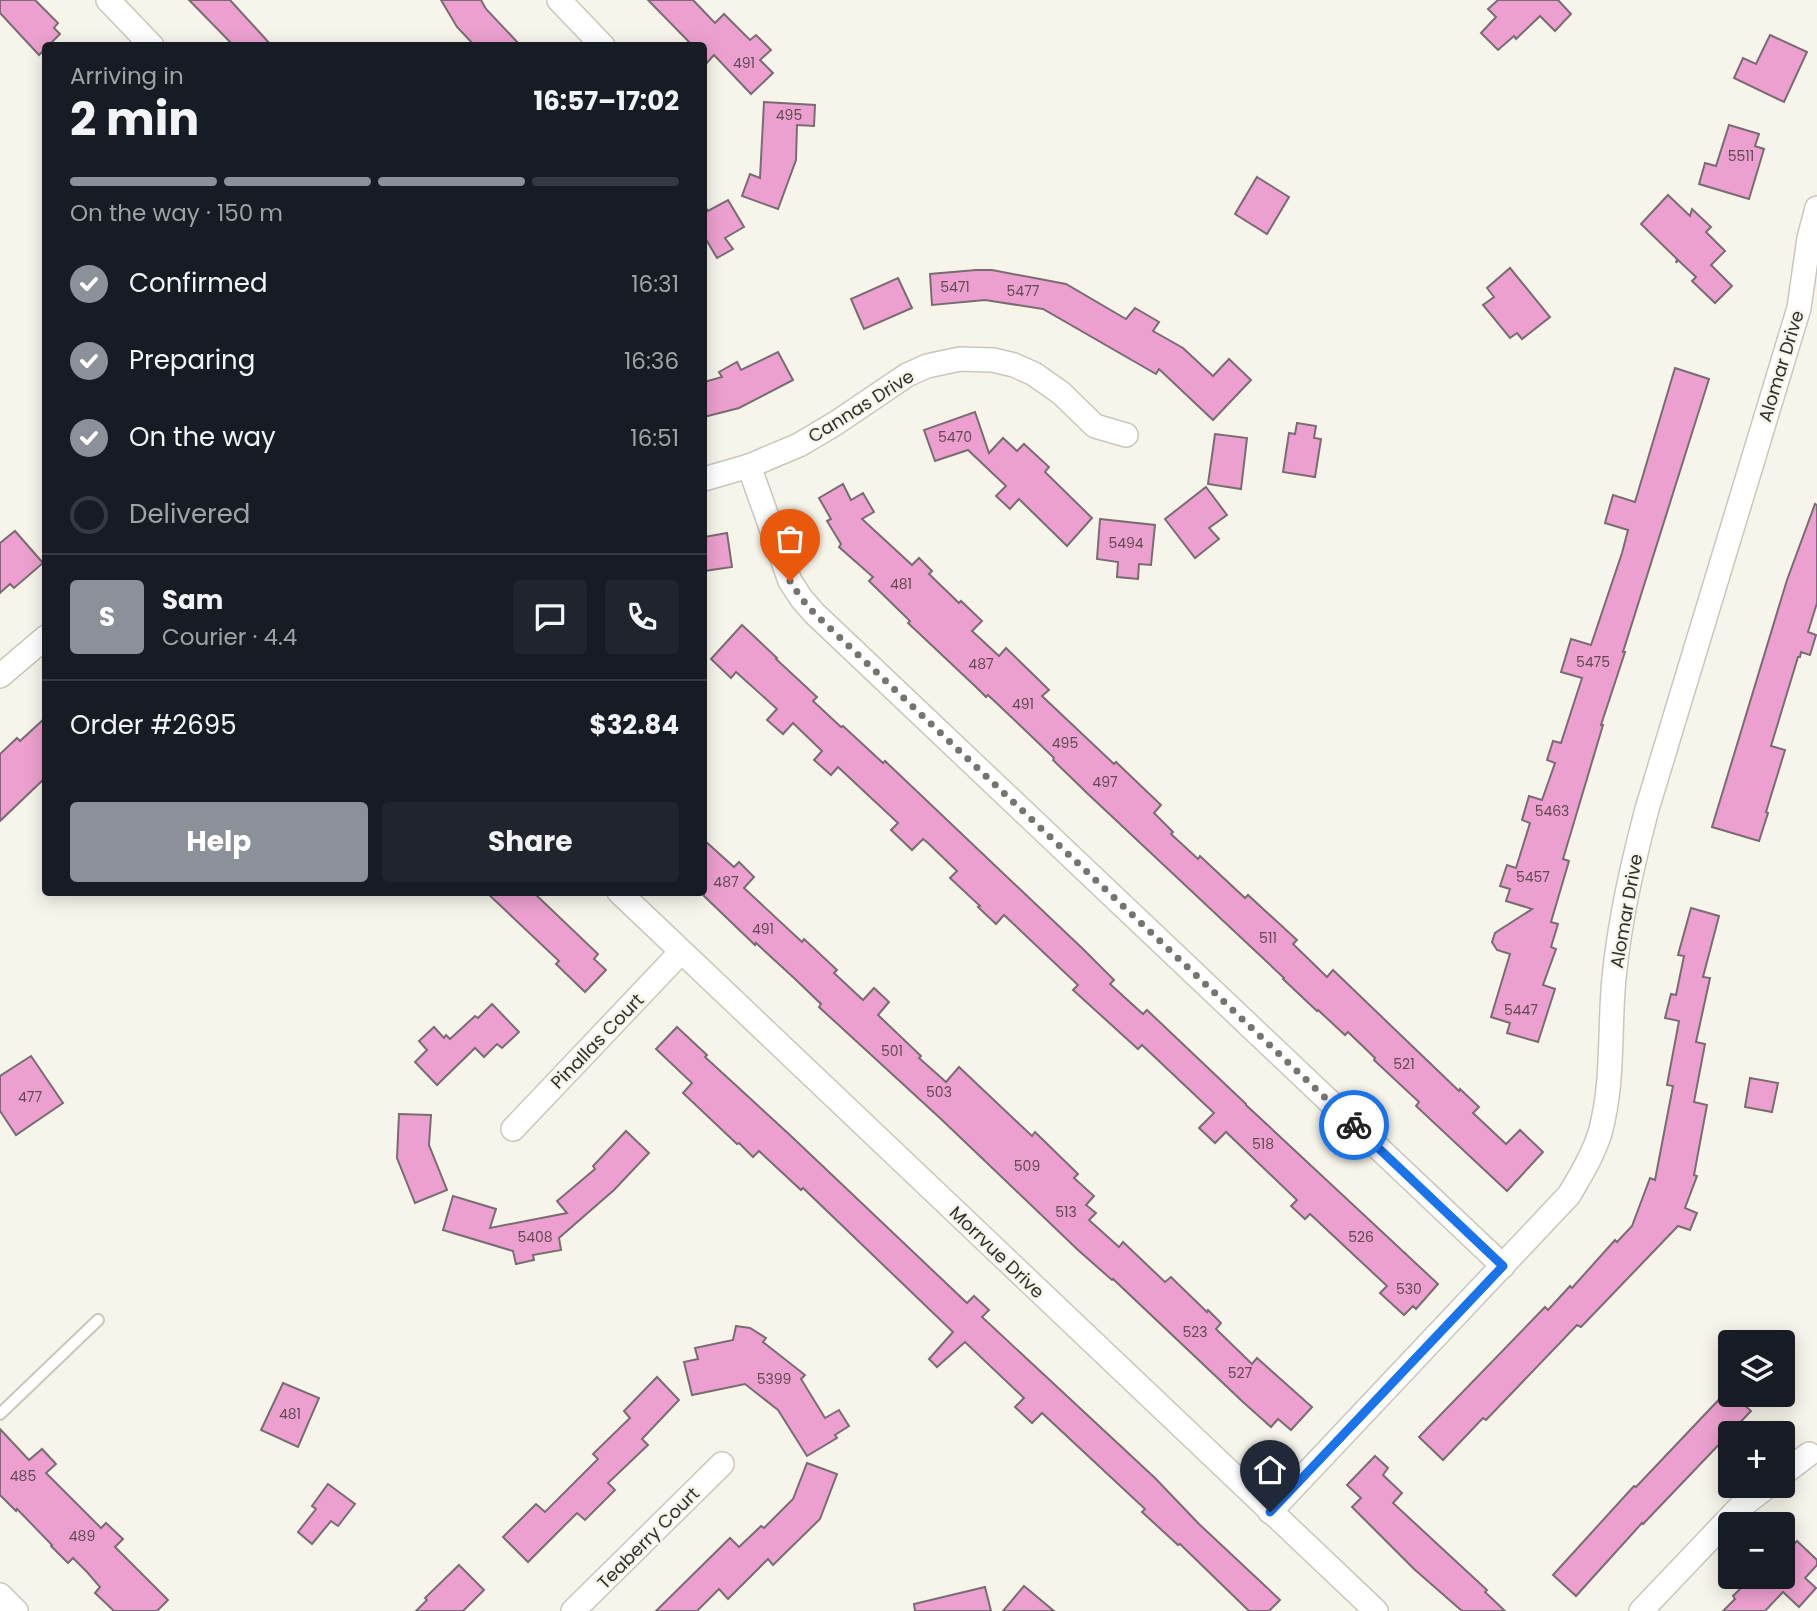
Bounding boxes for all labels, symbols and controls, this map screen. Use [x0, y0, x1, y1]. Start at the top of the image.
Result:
house number: 491 [733, 53, 755, 73]
text: Arriving in [70, 60, 184, 92]
text: 16:57–17:02 [534, 83, 679, 119]
text: 2 min [70, 87, 199, 151]
house number: 495 [776, 105, 802, 125]
house number: 5511 [1728, 146, 1754, 166]
text: On the way · 150 m [70, 197, 283, 229]
icon: check [70, 265, 108, 303]
text: Confirmed [129, 265, 267, 301]
text: 16:31 [631, 268, 679, 300]
house number: 5471 [940, 277, 970, 297]
house number: 5477 [1007, 281, 1040, 301]
street label: Alomar Drive [1752, 307, 1810, 425]
icon: check [70, 342, 108, 380]
text: Preparing [129, 342, 255, 378]
text: 16:36 [624, 345, 679, 377]
street label: Cannas Drive [803, 363, 919, 449]
icon: check [70, 419, 108, 457]
text: On the way [129, 419, 276, 455]
text: 16:51 [630, 422, 679, 454]
house number: 5470 [938, 427, 972, 447]
text: Delivered [129, 496, 250, 532]
pin [760, 509, 820, 581]
icon: bag [771, 520, 809, 558]
house number: 5494 [1108, 533, 1144, 553]
house number: 481 [890, 574, 912, 594]
button: chat [513, 580, 587, 654]
button: phone [605, 580, 679, 654]
text: Sam [162, 582, 223, 618]
text: S [99, 599, 115, 635]
text: Courier · 4.4 [162, 621, 297, 653]
house number: 5475 [1576, 652, 1610, 672]
house number: 487 [968, 654, 994, 674]
house number: 491 [1012, 694, 1034, 714]
text: Order #2695 [70, 707, 236, 743]
text: $32.84 [590, 707, 679, 743]
house number: 495 [1052, 733, 1078, 753]
house number: 497 [1092, 772, 1118, 792]
house number: 5463 [1535, 801, 1569, 821]
button: Help [70, 802, 368, 882]
button: Share [382, 802, 679, 882]
street label: Alomar Drive [1604, 852, 1648, 970]
house number: 5457 [1516, 867, 1550, 887]
house number: 487 [713, 872, 739, 892]
house number: 491 [752, 919, 774, 939]
house number: 511 [1259, 928, 1277, 948]
street label: Pinallas Court [545, 988, 649, 1094]
house number: 5447 [1504, 1000, 1538, 1020]
house number: 501 [881, 1041, 903, 1061]
house number: 521 [1393, 1054, 1415, 1074]
house number: 503 [926, 1082, 952, 1102]
house number: 477 [18, 1087, 42, 1107]
courier [1319, 1090, 1389, 1160]
icon: bike [1335, 1106, 1373, 1144]
house number: 518 [1252, 1134, 1274, 1154]
house number: 509 [1014, 1156, 1040, 1176]
street label: Morrvue Drive [944, 1200, 1050, 1304]
house number: 513 [1055, 1202, 1077, 1222]
house number: 5408 [517, 1227, 553, 1247]
house number: 526 [1348, 1227, 1374, 1247]
house number: 530 [1396, 1279, 1422, 1299]
house number: 523 [1182, 1322, 1208, 1342]
map controls [1718, 1330, 1795, 1589]
button: layers [1718, 1330, 1795, 1407]
house number: 527 [1228, 1363, 1253, 1383]
house number: 5399 [757, 1369, 791, 1389]
house number: 481 [279, 1404, 301, 1424]
button: + [1718, 1421, 1795, 1498]
pin [1240, 1440, 1300, 1512]
icon: home [1251, 1451, 1289, 1489]
house number: 485 [10, 1466, 36, 1486]
street label: Teaberry Court [591, 1481, 705, 1595]
button: − [1718, 1512, 1795, 1589]
house number: 489 [69, 1526, 95, 1546]

